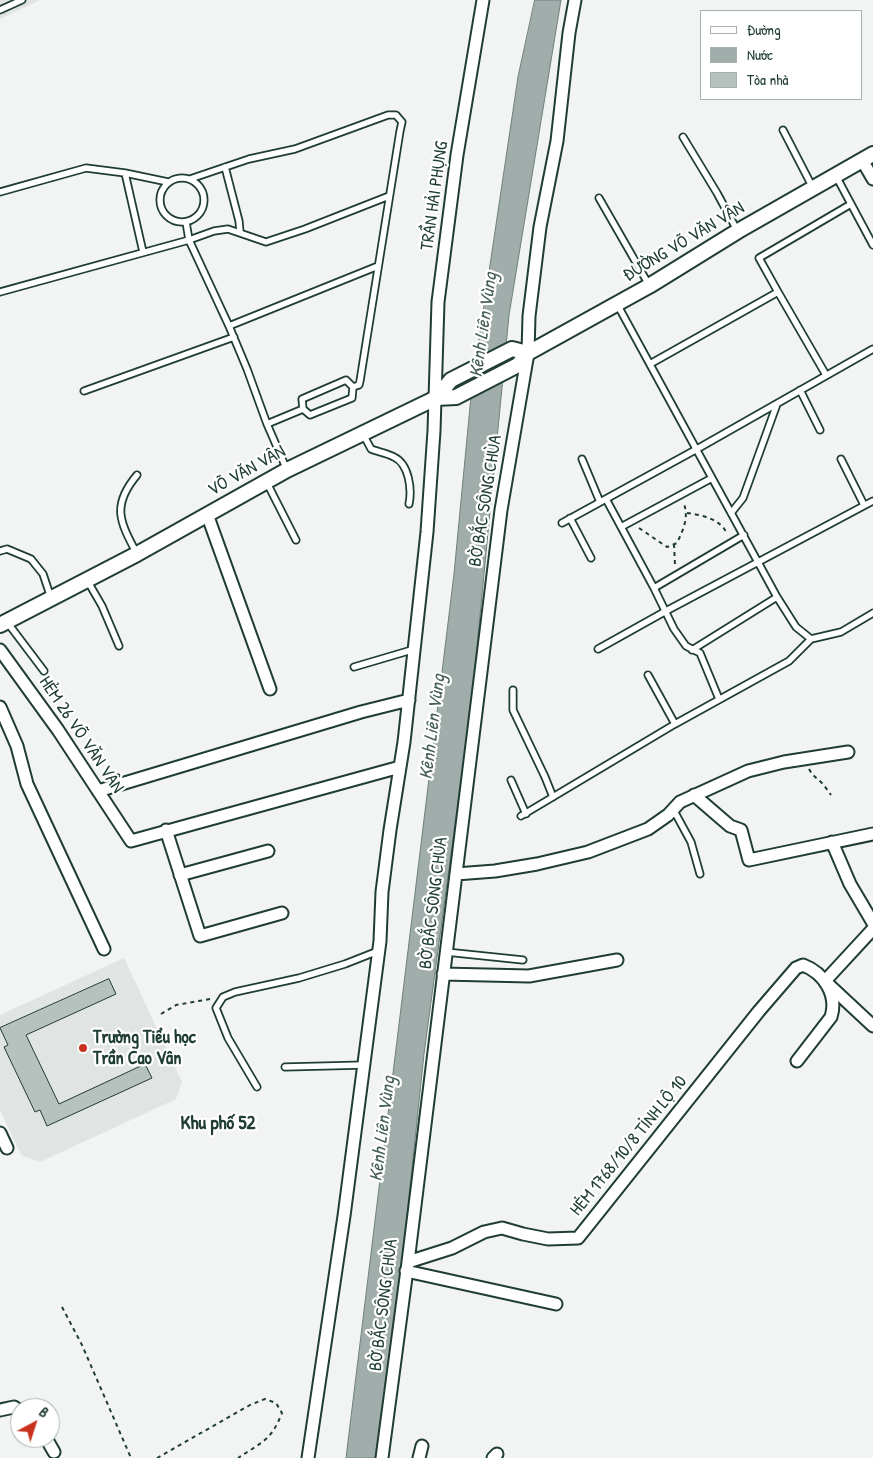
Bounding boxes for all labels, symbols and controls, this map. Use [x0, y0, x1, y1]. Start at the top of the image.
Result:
legend [700, 10, 863, 100]
text: Đường [747, 19, 781, 40]
text: Nước [747, 44, 773, 65]
text: Tòa nhà [747, 69, 788, 90]
street label: TRẦN HẢI PHỤNG [417, 140, 453, 252]
street label: ĐƯỜNG VÕ VĂN VÂN [619, 197, 749, 287]
water label: Kênh Liên Vùng [465, 271, 503, 379]
street label: BỜ BẮC SÔNG CHÙA [465, 434, 507, 568]
street label: VÕ VĂN VÂN [204, 441, 290, 501]
street label: HẺM 26 VÕ VĂN VÂN [34, 672, 128, 798]
water label: Kênh Liên Vùng [415, 673, 451, 781]
street label: BỜ BẮC SÔNG CHÙA [415, 836, 453, 970]
place label: Trường Tiểu học Trần Cao Vân [93, 1027, 196, 1070]
marker: Trường Tiểu học Trần Cao Vân [77, 1042, 89, 1054]
street label: HẺM 1768/10/8 TỈNH LỘ 10 [566, 1072, 692, 1220]
water label: Kênh Liên Vùng [365, 1075, 401, 1183]
district label: Khu phố 52 [181, 1113, 255, 1135]
street label: BỜ BẮC SÔNG CHÙA [365, 1238, 403, 1372]
north arrow [10, 1398, 60, 1448]
text: B [35, 1402, 53, 1421]

